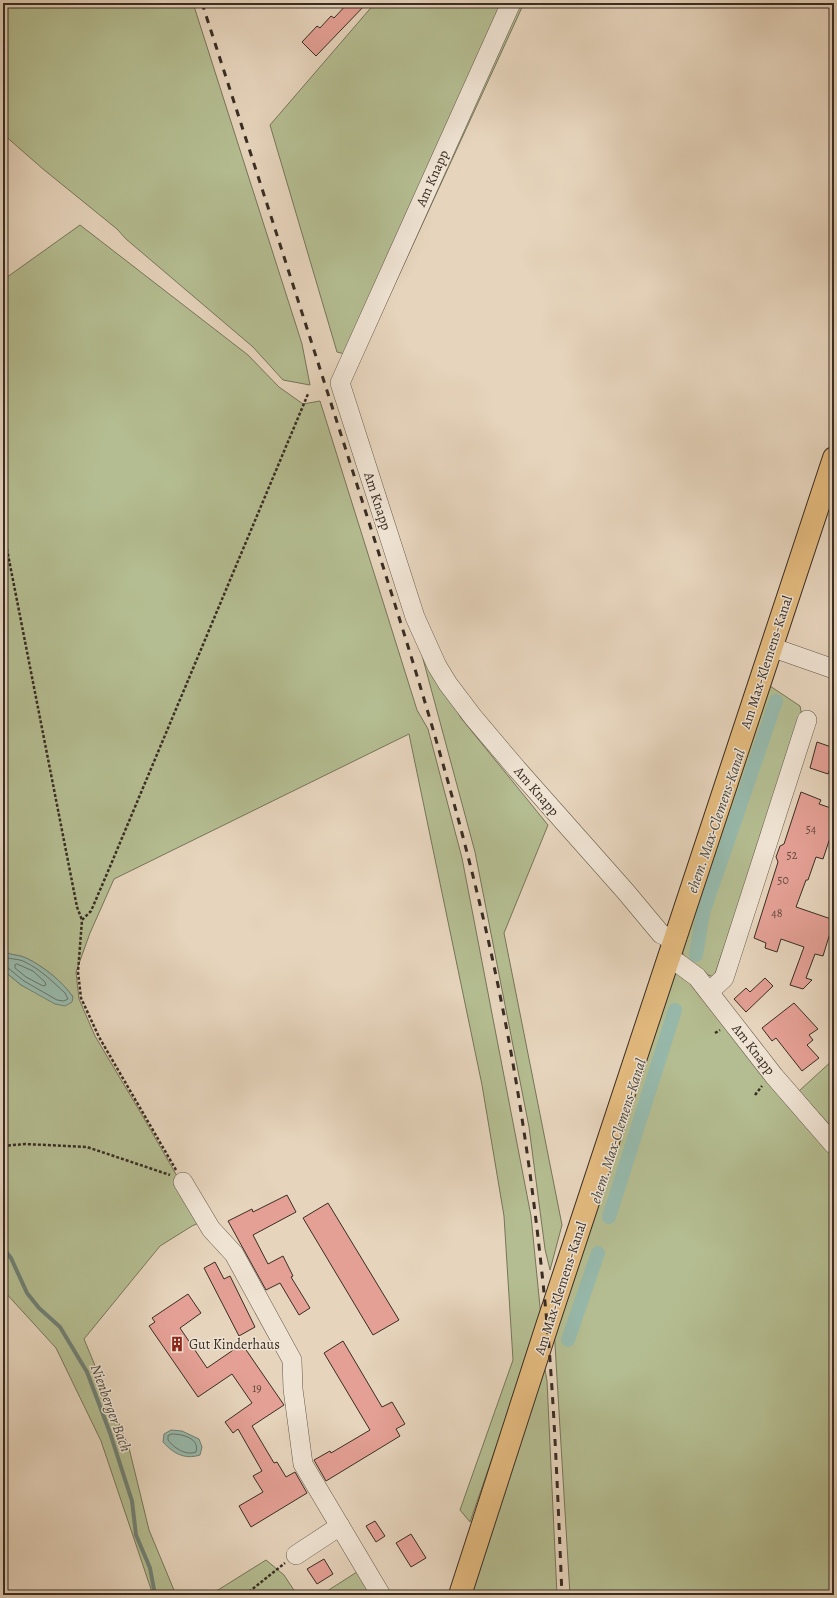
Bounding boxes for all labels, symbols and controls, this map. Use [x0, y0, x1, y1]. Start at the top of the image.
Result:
street label: Am Knapp [411, 147, 453, 210]
street label: Am Knapp [359, 469, 396, 533]
street label: Am Max-Klemens-Kanal [736, 593, 797, 732]
water label: ehem. Max-Clemens-Kanal [682, 746, 750, 896]
street label: Am Knapp [509, 762, 564, 820]
house number: 54 [806, 821, 817, 837]
house number: 52 [787, 847, 798, 863]
house number: 50 [777, 872, 789, 888]
house number: 48 [771, 905, 783, 921]
street label: Am Knapp [727, 1019, 780, 1079]
water label: ehem. Max-Clemens-Kanal [585, 1056, 651, 1206]
street label: Am Max-Klemens-Kanal [530, 1219, 591, 1358]
building icon: Gut Kinderhaus [168, 1335, 186, 1353]
place label: Gut Kinderhaus [189, 1335, 280, 1354]
water label: Nienberger Bach [86, 1361, 136, 1455]
house number: 19 [252, 1380, 262, 1396]

